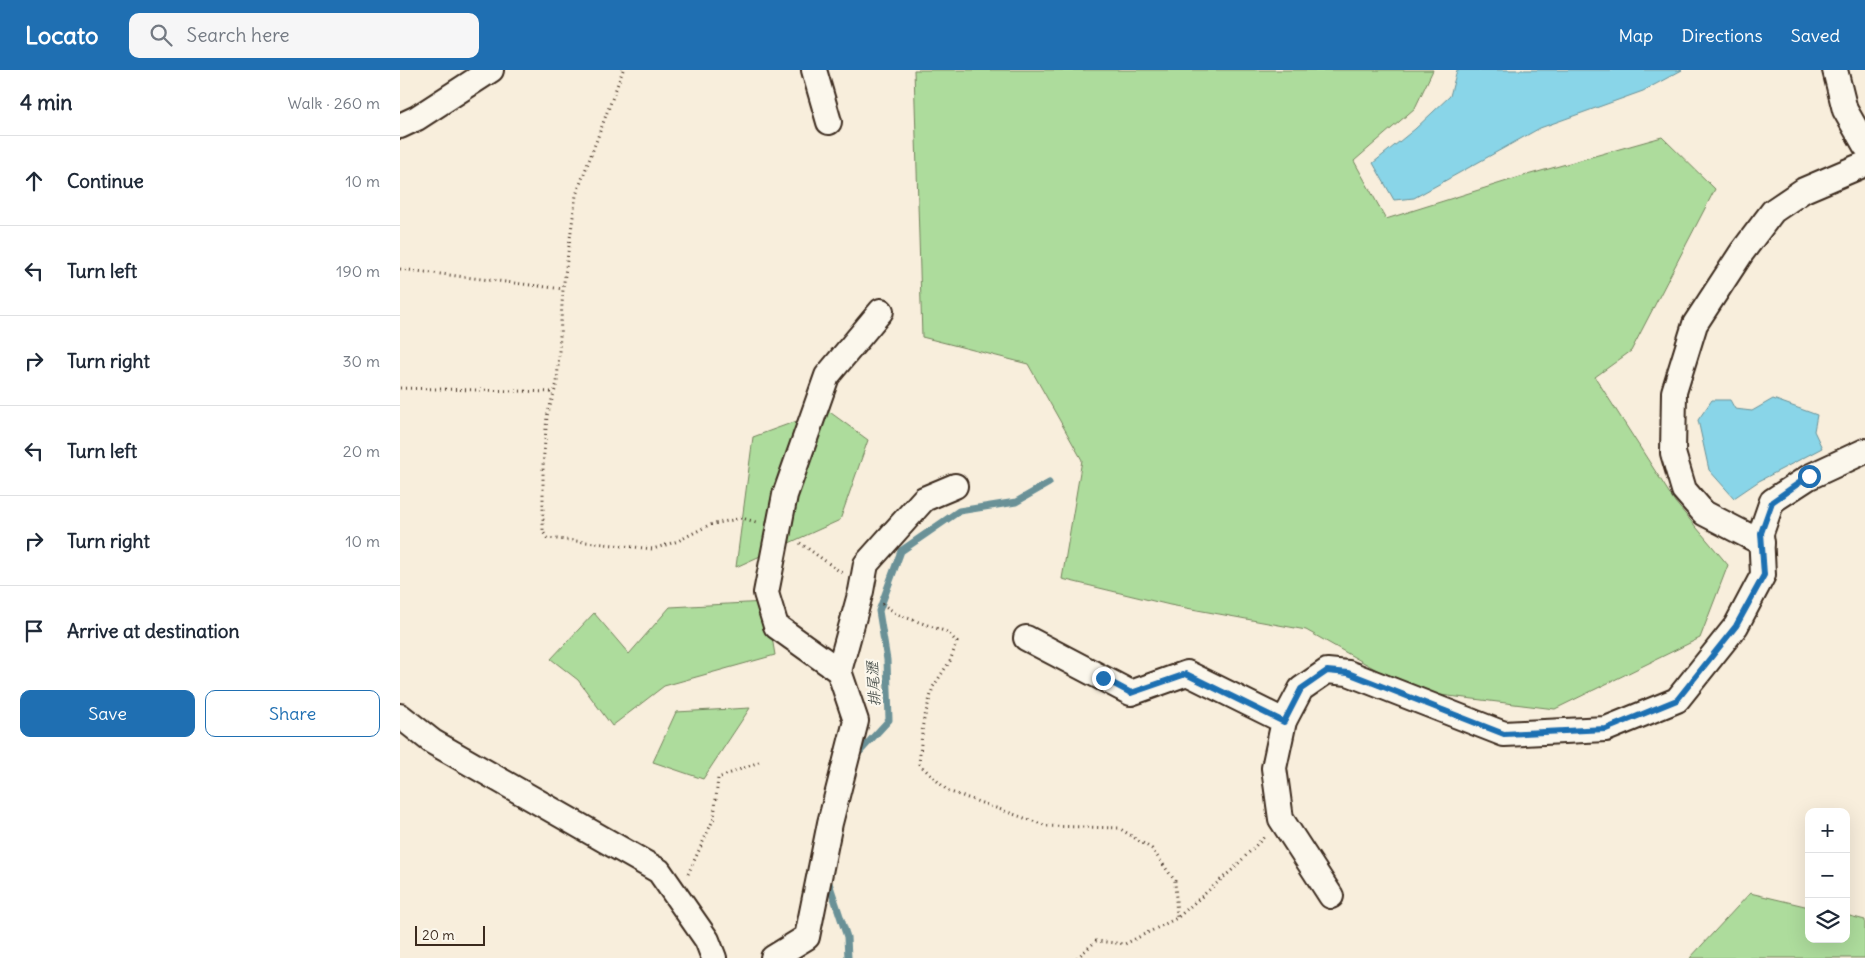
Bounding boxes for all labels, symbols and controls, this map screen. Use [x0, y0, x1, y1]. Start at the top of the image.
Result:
search box [129, 13, 479, 58]
text: Locato [25, 20, 99, 50]
icon: search [147, 21, 175, 49]
text: Search here [187, 23, 290, 47]
text: Map [1618, 24, 1653, 47]
text: Directions [1681, 24, 1763, 47]
text: Saved [1791, 24, 1840, 47]
text: 4 min [20, 89, 72, 116]
text: Walk · 260 m [288, 93, 380, 113]
icon: ahead [20, 167, 48, 195]
text: Continue [67, 169, 144, 193]
text: 10 m [345, 171, 380, 191]
icon: left [20, 257, 48, 285]
text: Turn left [67, 259, 137, 283]
text: 190 m [336, 261, 380, 281]
icon: right [20, 347, 48, 375]
text: Turn right [67, 349, 150, 373]
text: 30 m [343, 351, 380, 371]
icon: left [20, 437, 48, 465]
text: Turn left [67, 439, 137, 463]
text: 20 m [343, 441, 380, 461]
route start [1798, 465, 1821, 488]
icon: right [20, 527, 48, 555]
text: Turn right [67, 529, 150, 553]
text: 10 m [345, 531, 380, 551]
icon: arrive [20, 617, 48, 645]
text: Arrive at destination [67, 619, 240, 643]
water label: 排尾瀝 [862, 659, 884, 707]
route end [1092, 667, 1115, 690]
button: Save [20, 690, 195, 737]
button: Share [205, 690, 380, 737]
map controls [1805, 808, 1850, 943]
button: + [1805, 808, 1850, 853]
button: − [1805, 853, 1850, 898]
button: layers [1805, 898, 1850, 943]
scale bar [415, 923, 485, 946]
text: 20 m [422, 926, 455, 944]

